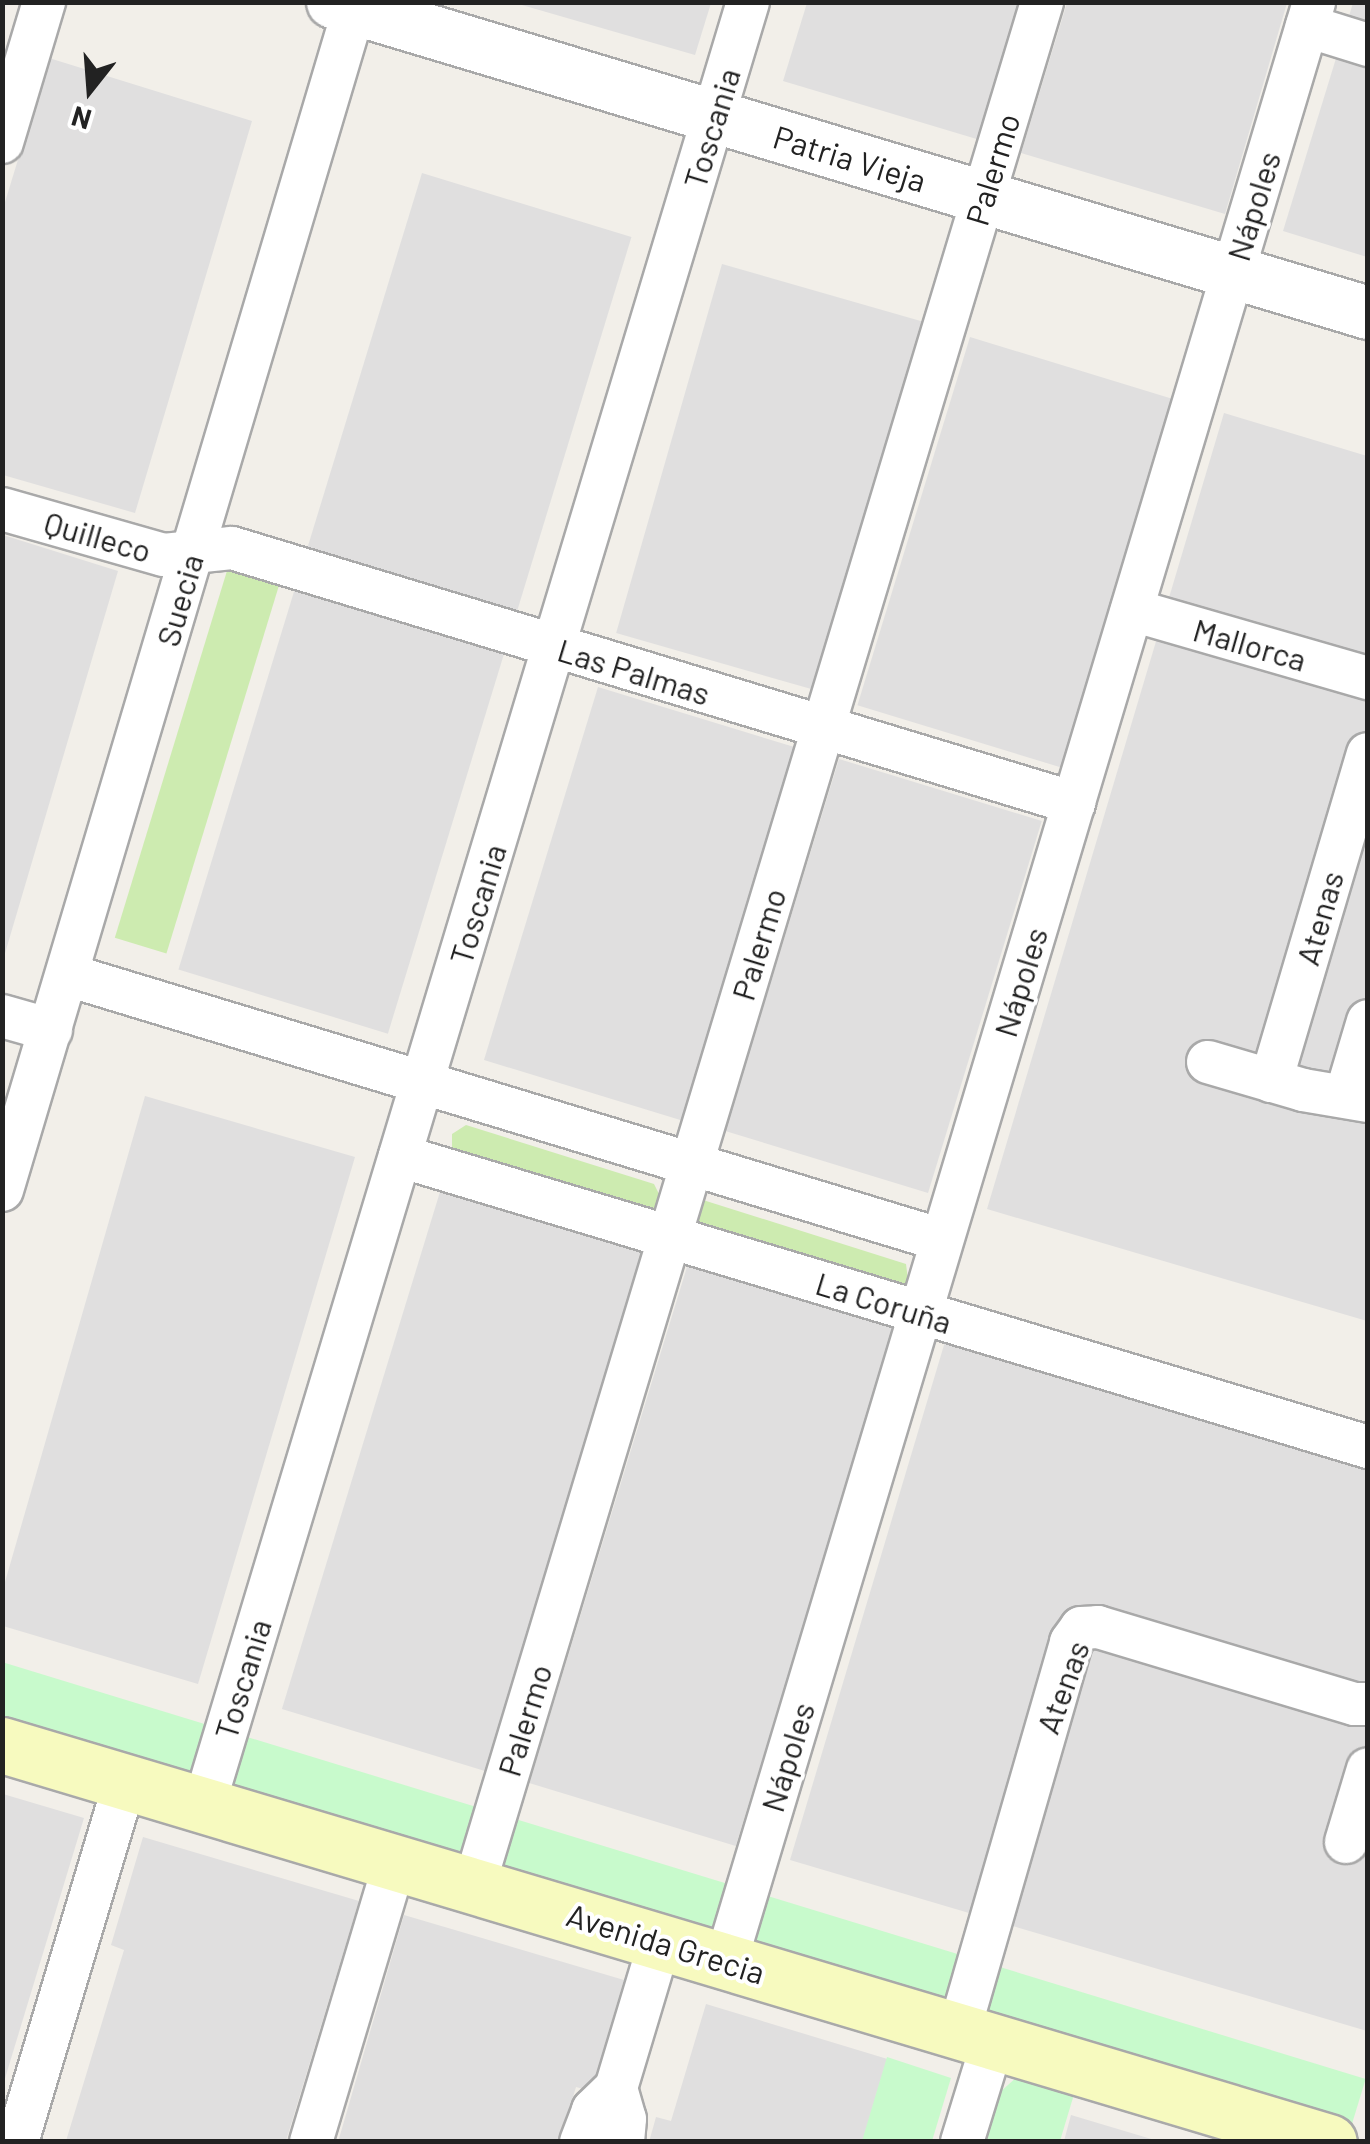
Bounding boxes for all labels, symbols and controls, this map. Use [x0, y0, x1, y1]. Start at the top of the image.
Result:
north arrow [40, 40, 140, 140]
street label: Toscania [675, 63, 747, 193]
text: N [67, 100, 95, 138]
street label: Palermo [957, 108, 1027, 230]
street label: Patria Vieja [769, 117, 931, 199]
street label: Nápoles [1218, 147, 1288, 265]
street label: Quilleco [40, 502, 156, 570]
street label: Suecia [148, 550, 210, 650]
street label: Mallorca [1189, 610, 1311, 678]
street label: Las Palmas [553, 630, 715, 712]
street label: Toscania [441, 839, 513, 969]
street label: Atenas [1287, 866, 1351, 970]
street label: Palermo [723, 883, 793, 1005]
street label: Nápoles [985, 923, 1055, 1041]
street label: La Coruña [811, 1263, 957, 1341]
street label: Toscania [206, 1614, 278, 1744]
street label: Atenas [1027, 1635, 1097, 1739]
street label: Palermo [489, 1659, 559, 1781]
street label: Nápoles [752, 1698, 822, 1816]
street label: Avenida Grecia [562, 1895, 770, 1991]

